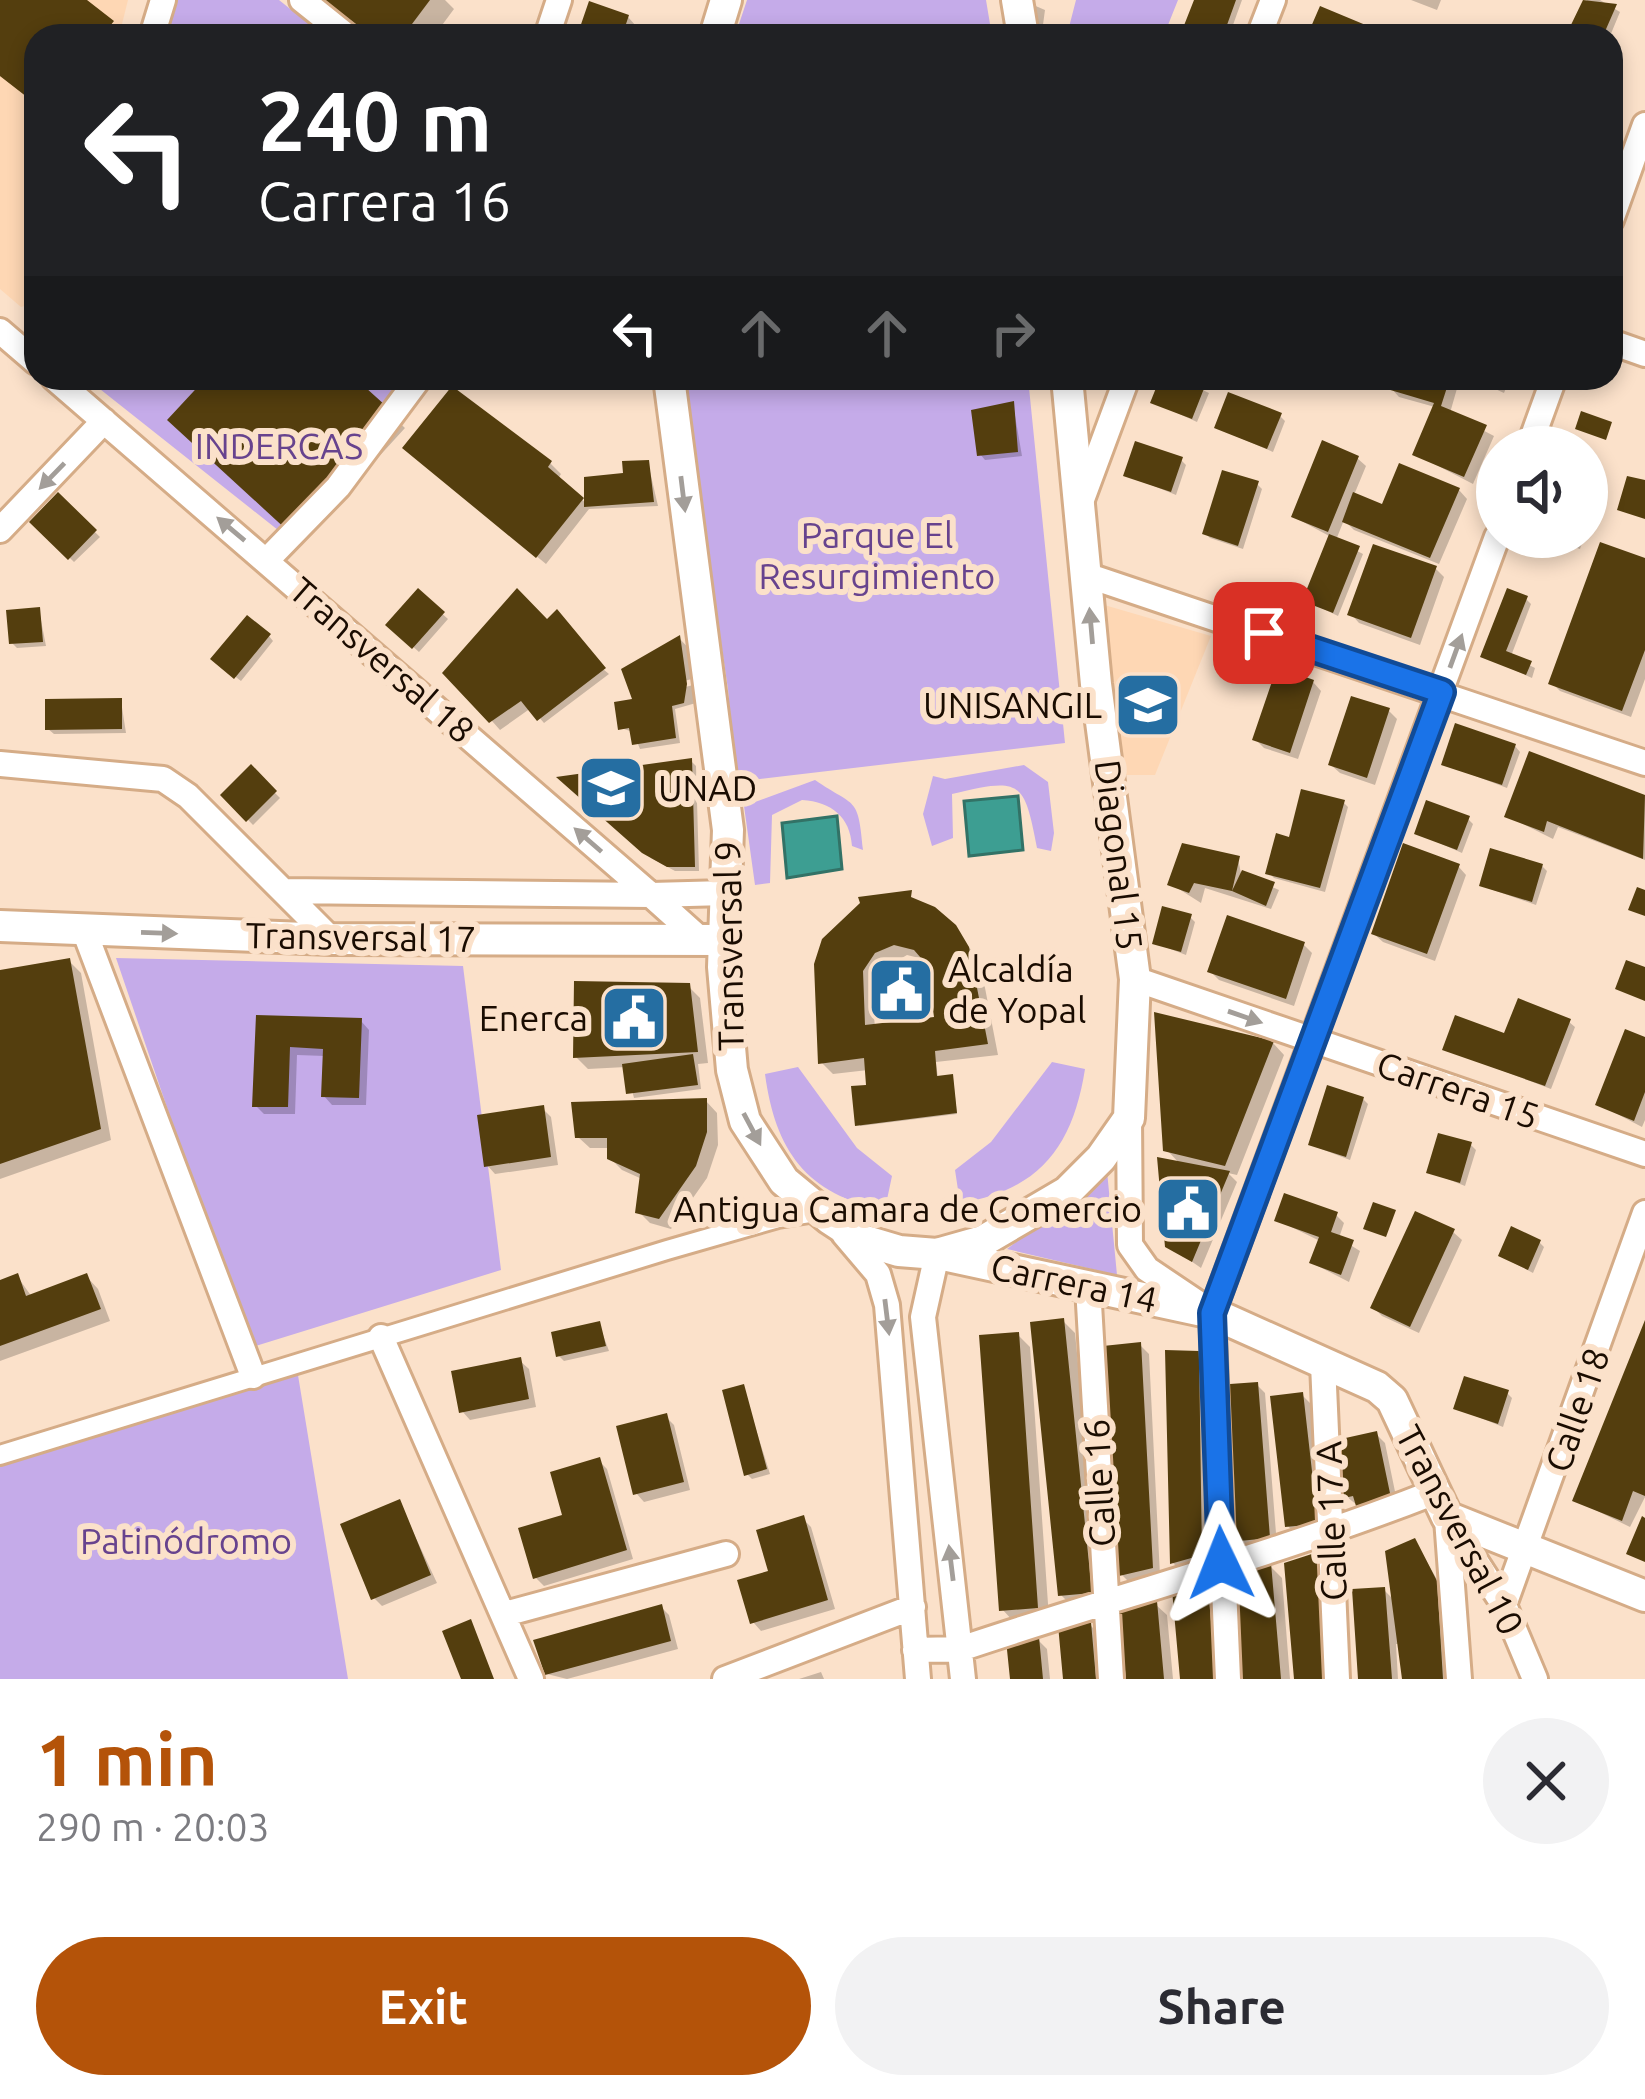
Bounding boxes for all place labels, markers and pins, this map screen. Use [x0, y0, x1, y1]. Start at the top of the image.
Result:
pin [1213, 582, 1315, 684]
school or university icon: UNISANGIL [1113, 670, 1183, 740]
place label: UNISANGIL [923, 684, 1102, 725]
school or university icon: UNAD [576, 753, 646, 823]
place label: UNAD [658, 767, 757, 808]
place label: Alcaldía de Yopal [948, 948, 1087, 1030]
public building icon: Alcaldía de Yopal [866, 955, 936, 1025]
public building icon: Enerca [599, 983, 669, 1053]
place label: Enerca [479, 997, 588, 1038]
public building icon: Antigua Camara de Comercio [1153, 1174, 1223, 1244]
place label: Antigua Camara de Comercio [673, 1188, 1142, 1229]

